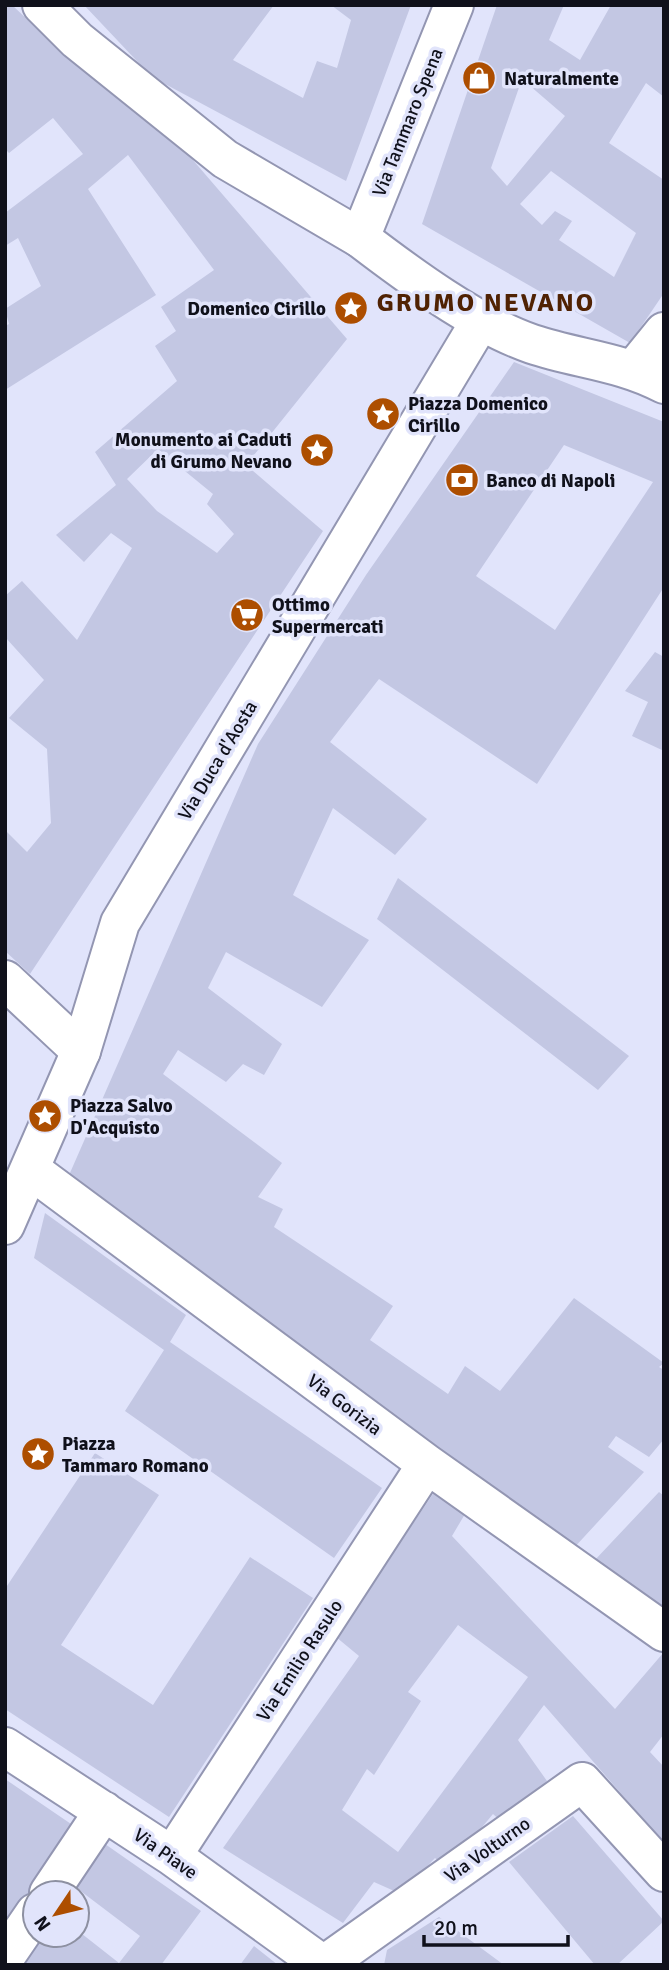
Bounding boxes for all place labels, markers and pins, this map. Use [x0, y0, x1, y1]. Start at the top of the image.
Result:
shop icon: Naturalmente [460, 59, 498, 97]
place label: Naturalmente [504, 67, 619, 91]
place icon: Domenico Cirillo [332, 289, 370, 327]
place label: Domenico Cirillo [187, 297, 326, 321]
place label: Piazza Domenico Cirillo [408, 392, 548, 438]
place icon: Piazza Domenico Cirillo [364, 395, 402, 433]
place label: Monumento ai Caduti di Grumo Nevano [115, 428, 292, 474]
place icon: Monumento ai Caduti di Grumo Nevano [298, 431, 336, 469]
bank icon: Banco di Napoli [443, 461, 481, 499]
place label: Banco di Napoli [486, 469, 615, 493]
place label: Ottimo Supermercati [272, 593, 384, 639]
supermarket icon: Ottimo Supermercati [228, 596, 266, 634]
place label: Piazza Salvo D'Acquisto [70, 1094, 173, 1140]
place icon: Piazza Salvo D'Acquisto [26, 1097, 64, 1135]
place label: Piazza Tammaro Romano [62, 1432, 209, 1478]
place icon: Piazza Tammaro Romano [19, 1435, 57, 1473]

